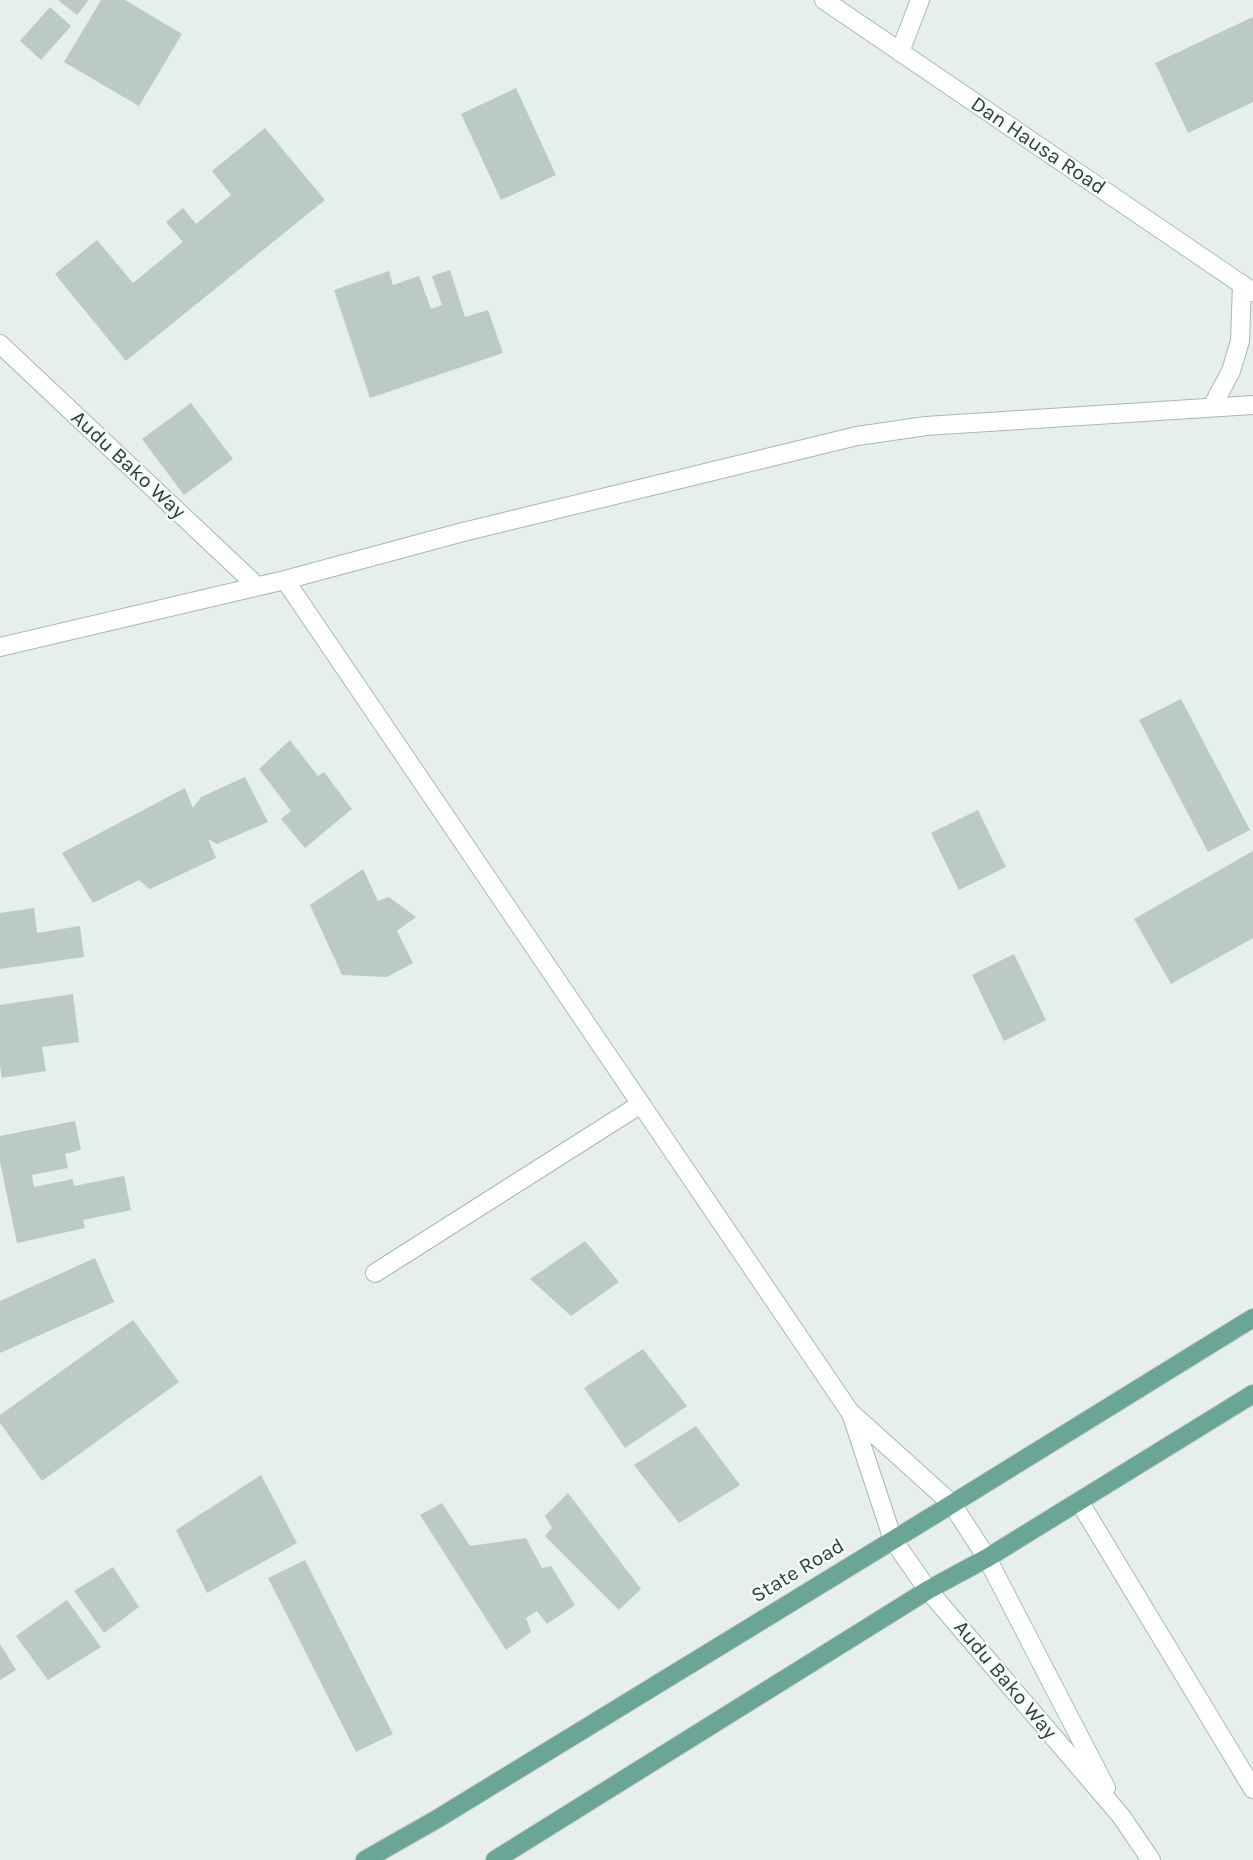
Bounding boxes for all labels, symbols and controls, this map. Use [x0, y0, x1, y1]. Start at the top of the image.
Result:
street label: Dan Hausa Road [966, 92, 1110, 200]
street label: Audu Bako Way [66, 406, 190, 524]
street label: State Road [747, 1533, 849, 1609]
street label: Audu Bako Way [948, 1615, 1062, 1745]

